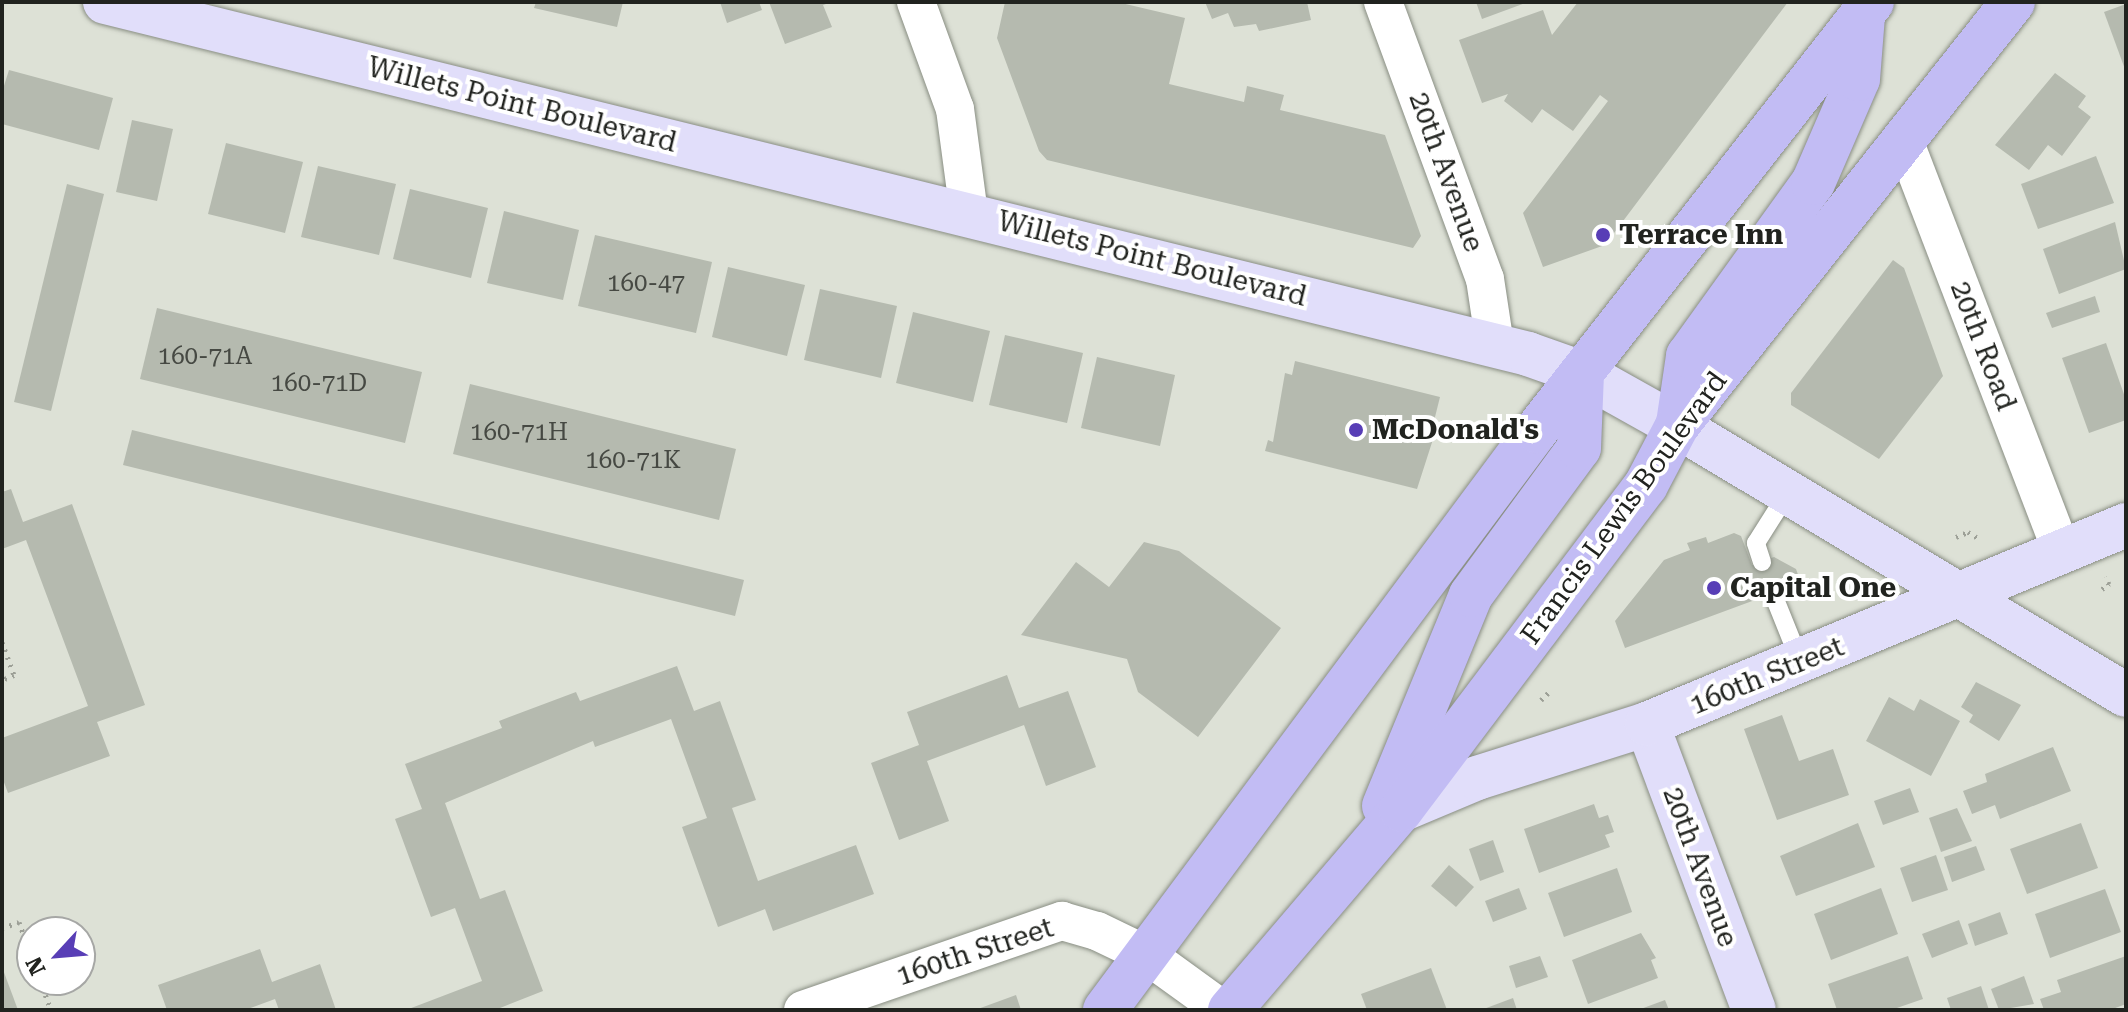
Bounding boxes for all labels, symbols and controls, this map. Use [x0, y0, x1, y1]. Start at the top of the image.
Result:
street label: Willets Point Boulevard [364, 50, 680, 160]
street label: 20th Avenue [1402, 88, 1490, 256]
street label: Willets Point Boulevard [994, 204, 1310, 314]
place label: Terrace Inn [1619, 218, 1783, 252]
marker: Terrace Inn [1594, 226, 1612, 244]
house number: 160-47 [607, 270, 685, 298]
street label: 20th Road [1943, 277, 2023, 415]
house number: 160-71A [158, 343, 252, 371]
street label: Francis Lewis Boulevard [1514, 365, 1734, 651]
house number: 160-71D [271, 370, 367, 398]
place label: McDonald's [1372, 413, 1539, 447]
house number: 160-71H [470, 419, 568, 447]
marker: McDonald's [1347, 421, 1365, 439]
house number: 160-71K [585, 447, 681, 475]
place label: Capital One [1730, 571, 1896, 605]
marker: Capital One [1705, 579, 1723, 597]
street label: 160th Street [1685, 630, 1849, 722]
street label: 20th Avenue [1656, 783, 1744, 951]
street label: 160th Street [892, 911, 1058, 993]
north arrow [16, 916, 96, 996]
text: N [21, 953, 51, 979]

